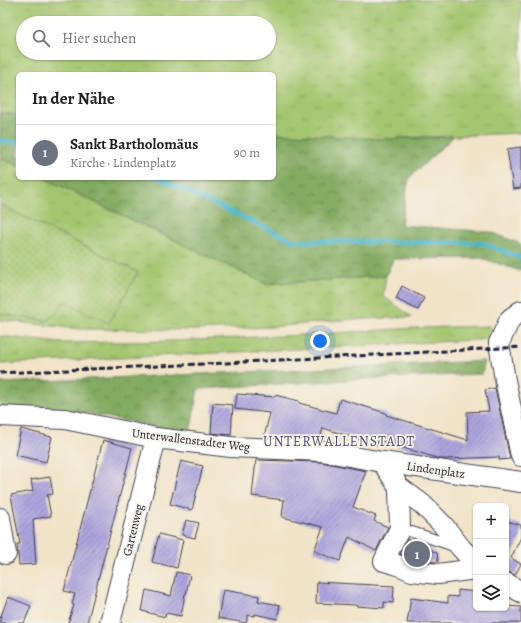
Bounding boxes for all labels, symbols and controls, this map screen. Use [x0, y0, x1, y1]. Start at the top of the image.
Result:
search box [16, 16, 276, 60]
icon: search [30, 27, 52, 49]
text: Hier suchen [62, 28, 136, 48]
text: In der Nähe [32, 87, 115, 110]
text: Sankt Bartholomäus [70, 134, 198, 154]
text: 1 [43, 144, 47, 161]
text: 90 m [234, 144, 260, 161]
text: Kirche · Lindenplatz [70, 154, 176, 171]
your location [310, 331, 330, 351]
street label: Unterwallenstadter Weg [131, 425, 251, 455]
district label: UNTERWALLENSTADT [263, 432, 415, 451]
street label: Lindenplatz [406, 458, 466, 482]
street label: Gartenweg [119, 502, 147, 558]
map controls [473, 503, 509, 611]
button: + [473, 503, 509, 539]
pin: 1 [404, 539, 430, 569]
button: − [473, 539, 509, 575]
button: layers [473, 575, 509, 611]

